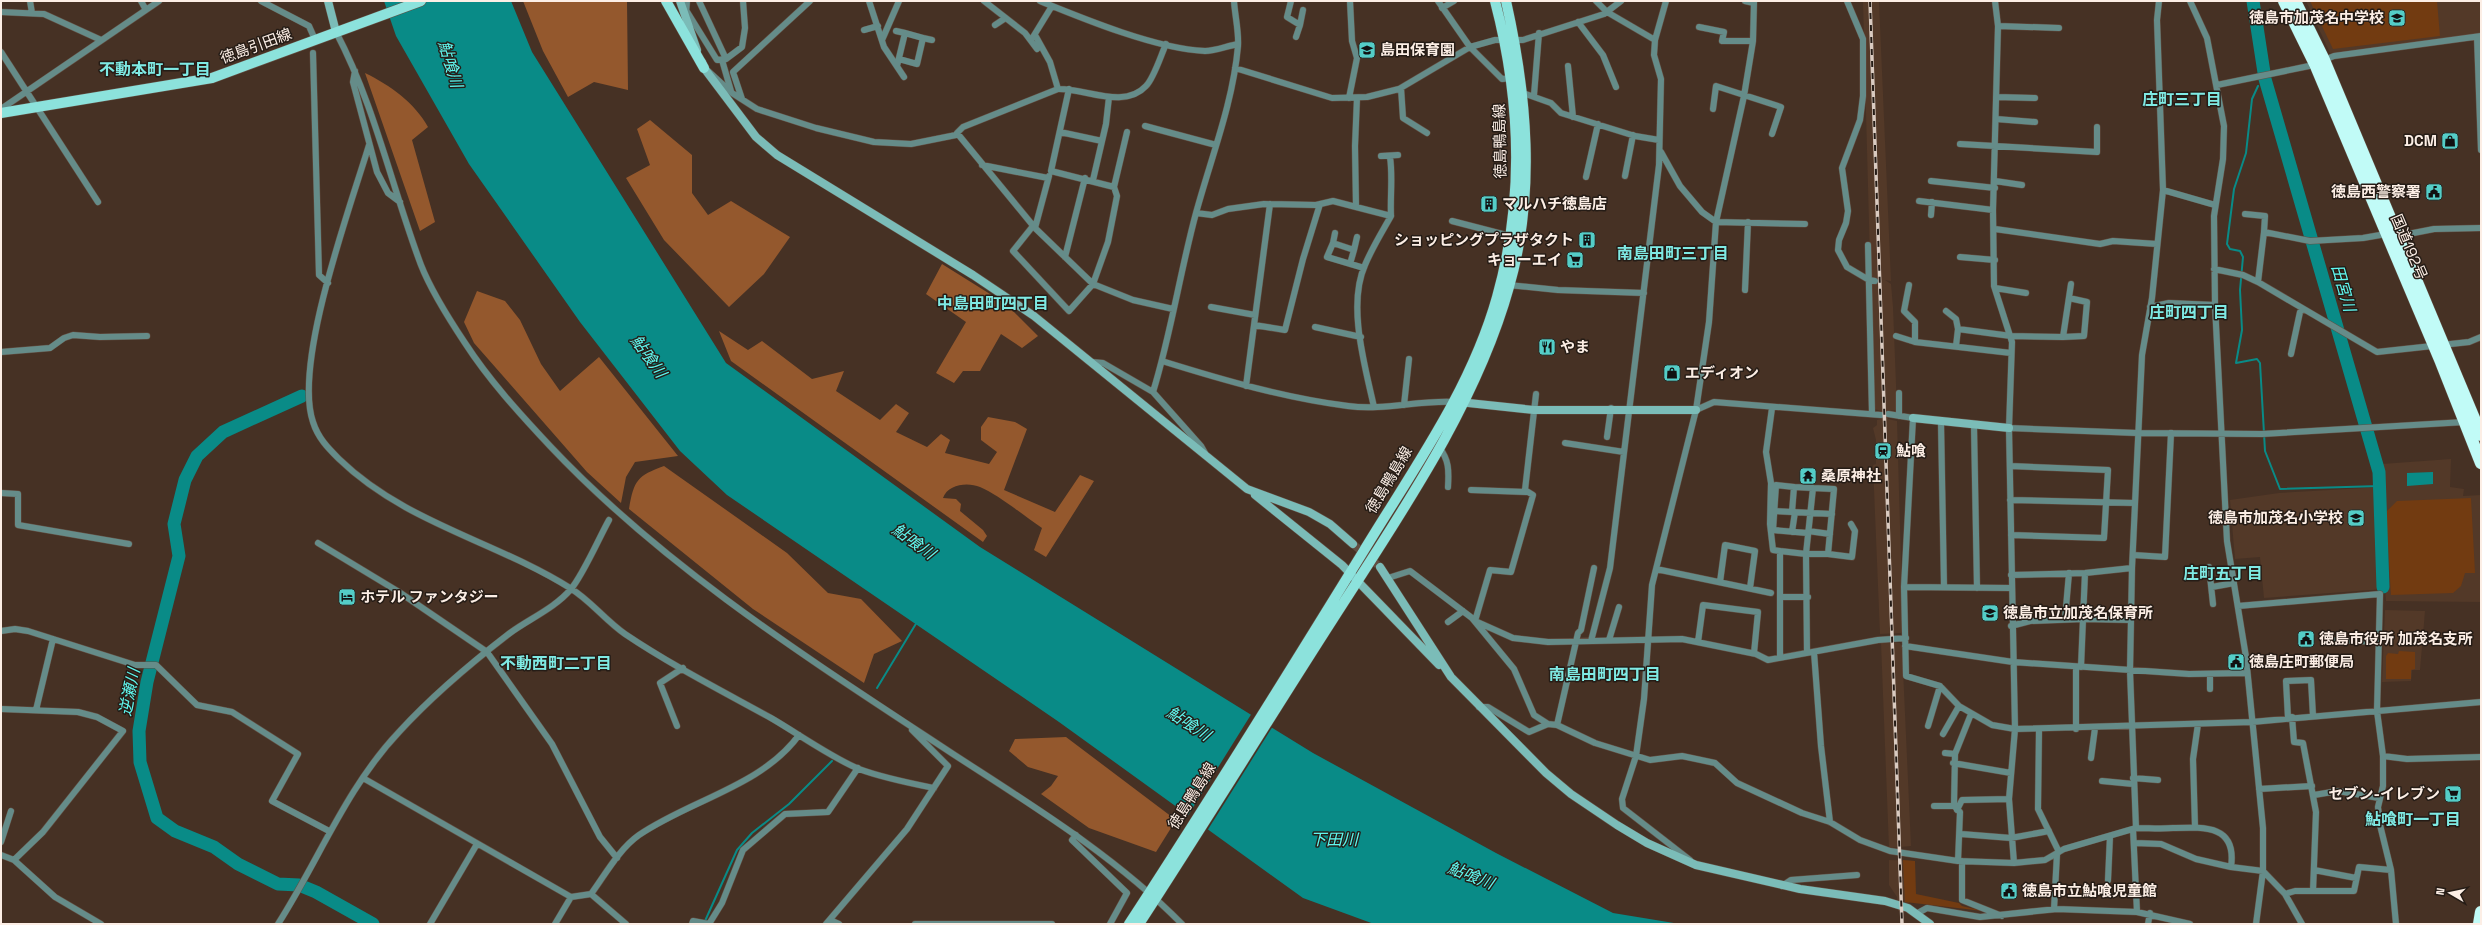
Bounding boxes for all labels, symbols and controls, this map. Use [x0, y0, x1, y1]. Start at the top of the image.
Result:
place label: 徳島市加茂名中学校 [2249, 8, 2384, 27]
school or university icon: 徳島市加茂名中学校 [2387, 8, 2407, 28]
street label: 徳島引田線 [217, 24, 294, 67]
water label: 鮎喰川 [434, 38, 468, 92]
school or university icon: 島田保育園 [1357, 40, 1377, 60]
place label: 島田保育園 [1380, 40, 1455, 59]
district label: 不動本町一丁目 [99, 59, 211, 80]
district label: 庄町三丁目 [2142, 89, 2222, 110]
street label: 徳島鴨島線 [1489, 103, 1510, 179]
place label: DCM [2404, 131, 2437, 150]
shop icon: DCM [2440, 131, 2460, 151]
place label: 徳島西警察署 [2331, 182, 2421, 201]
public building icon: 徳島西警察署 [2424, 182, 2444, 202]
building icon: マルハチ徳島店 [1479, 194, 1499, 214]
place label: マルハチ徳島店 [1502, 194, 1607, 213]
street label: 国道192号 [2387, 211, 2432, 283]
place label: ショッピングプラザタクト [1394, 230, 1574, 249]
building icon: ショッピングプラザタクト [1577, 230, 1597, 250]
district label: 南島田町三丁目 [1617, 243, 1729, 264]
place label: キョーエイ [1487, 250, 1562, 269]
supermarket icon: キョーエイ [1565, 250, 1585, 270]
water label: 田宮川 [2327, 262, 2361, 316]
district label: 中島田町四丁目 [937, 293, 1049, 314]
district label: 庄町四丁目 [2149, 302, 2229, 323]
water label: 鮎喰川 [626, 331, 672, 383]
restaurant icon: やま [1537, 337, 1557, 357]
place label: やま [1560, 337, 1590, 356]
shop icon: エディオン [1662, 363, 1682, 383]
place label: エディオン [1685, 363, 1759, 382]
station icon: 鮎喰 [1873, 441, 1893, 461]
place label: 鮎喰 [1896, 441, 1926, 460]
street label: 徳島鴨島線 [1361, 443, 1416, 517]
temple icon: 桑原神社 [1798, 466, 1818, 486]
place label: 桑原神社 [1821, 466, 1881, 485]
place label: 徳島市加茂名小学校 [2208, 508, 2343, 527]
school or university icon: 徳島市加茂名小学校 [2346, 508, 2366, 528]
water label: 鮎喰川 [888, 519, 941, 565]
district label: 庄町五丁目 [2183, 563, 2263, 584]
hotel icon: ホテル ファンタジー [337, 587, 357, 607]
place label: ホテル ファンタジー [360, 587, 499, 606]
school or university icon: 徳島市立加茂名保育所 [1980, 603, 2000, 623]
place label: 徳島市立加茂名保育所 [2003, 603, 2153, 622]
public building icon: 徳島市役所 加茂名支所 [2296, 629, 2316, 649]
place label: 徳島市役所 加茂名支所 [2319, 629, 2473, 648]
public building icon: 徳島庄町郵便局 [2226, 652, 2246, 672]
place label: 徳島庄町郵便局 [2249, 652, 2354, 671]
district label: 不動西町二丁目 [500, 653, 612, 674]
district label: 南島田町四丁目 [1549, 664, 1661, 685]
water label: 逆瀬川 [115, 665, 145, 718]
water label: 鮎喰川 [1163, 702, 1216, 746]
street label: 徳島鴨島線 [1164, 759, 1220, 833]
place label: セブン-イレブン [2329, 784, 2440, 803]
supermarket icon: セブン-イレブン [2443, 784, 2463, 804]
district label: 鮎喰町一丁目 [2365, 809, 2461, 830]
water label: 下田川 [1310, 829, 1360, 850]
water label: 鮎喰川 [1445, 857, 1499, 895]
north arrow [2430, 873, 2470, 913]
public building icon: 徳島市立鮎喰児童館 [1999, 881, 2019, 901]
place label: 徳島市立鮎喰児童館 [2022, 881, 2157, 900]
text: N [2433, 887, 2448, 896]

